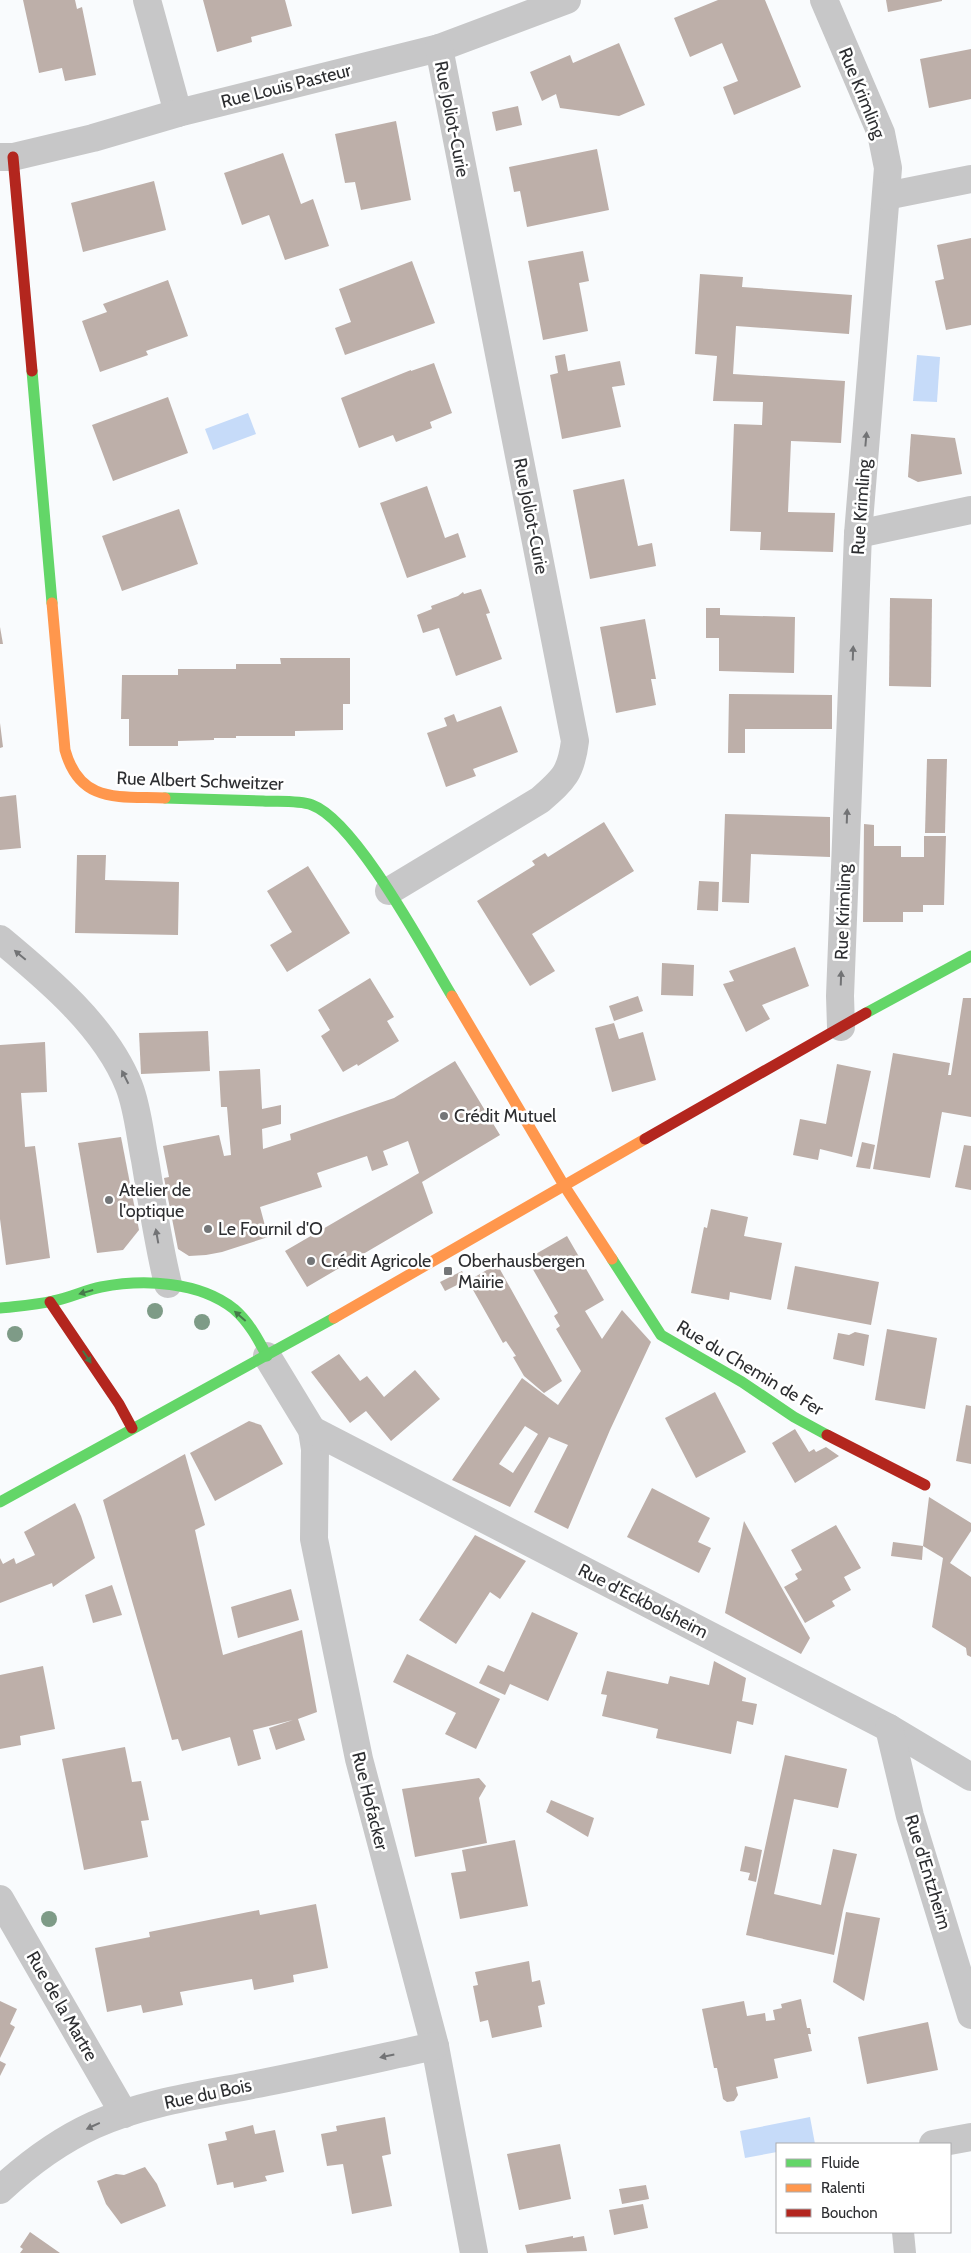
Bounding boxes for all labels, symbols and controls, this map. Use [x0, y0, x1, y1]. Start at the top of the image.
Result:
street label: Rue Krimling [834, 44, 891, 143]
street label: Rue Louis Pasteur [219, 59, 354, 113]
street label: Rue Joliot-Curie [430, 59, 474, 179]
one-way arrow [862, 431, 870, 447]
street label: Rue Joliot-Curie [509, 456, 553, 576]
street label: Rue Krimling [847, 457, 875, 556]
one-way arrow [850, 645, 858, 661]
street label: Rue Albert Schweitzer [116, 767, 284, 795]
one-way arrow [843, 808, 851, 824]
street label: Rue Krimling [830, 863, 856, 960]
one-way arrow [13, 949, 26, 960]
one-way arrow [837, 970, 845, 986]
one-way arrow [120, 1070, 129, 1085]
place label: Crédit Mutuel [454, 1105, 557, 1127]
marker: Crédit Mutuel [438, 1110, 450, 1122]
place label: Atelier de l'optique [119, 1179, 191, 1222]
marker: Atelier de l'optique [103, 1194, 115, 1206]
place label: Le Fournil d'O [218, 1218, 323, 1240]
marker: Le Fournil d'O [202, 1223, 214, 1235]
one-way arrow [153, 1228, 161, 1244]
place label: Crédit Agricole [321, 1250, 431, 1272]
place label: Oberhausbergen Mairie [458, 1250, 585, 1293]
marker: Crédit Agricole [305, 1255, 317, 1267]
marker: Oberhausbergen Mairie [442, 1265, 454, 1277]
one-way arrow [79, 1288, 94, 1296]
one-way arrow [233, 1310, 246, 1321]
street label: Rue du Chemin de Fer [673, 1315, 828, 1421]
one-way arrow [82, 1350, 92, 1364]
street label: Rue d'Eckbolsheim [575, 1559, 711, 1643]
street label: Rue Hofacker [347, 1749, 393, 1853]
street label: Rue d'Entzheim [900, 1812, 956, 1932]
street label: Rue de la Martre [22, 1947, 102, 2065]
one-way arrow [379, 2053, 395, 2061]
street label: Rue du Bois [162, 2074, 254, 2114]
one-way arrow [86, 2122, 101, 2130]
legend [776, 2143, 951, 2233]
text: Fluide [821, 2154, 860, 2172]
text: Ralenti [821, 2179, 865, 2197]
text: Bouchon [821, 2204, 878, 2222]

